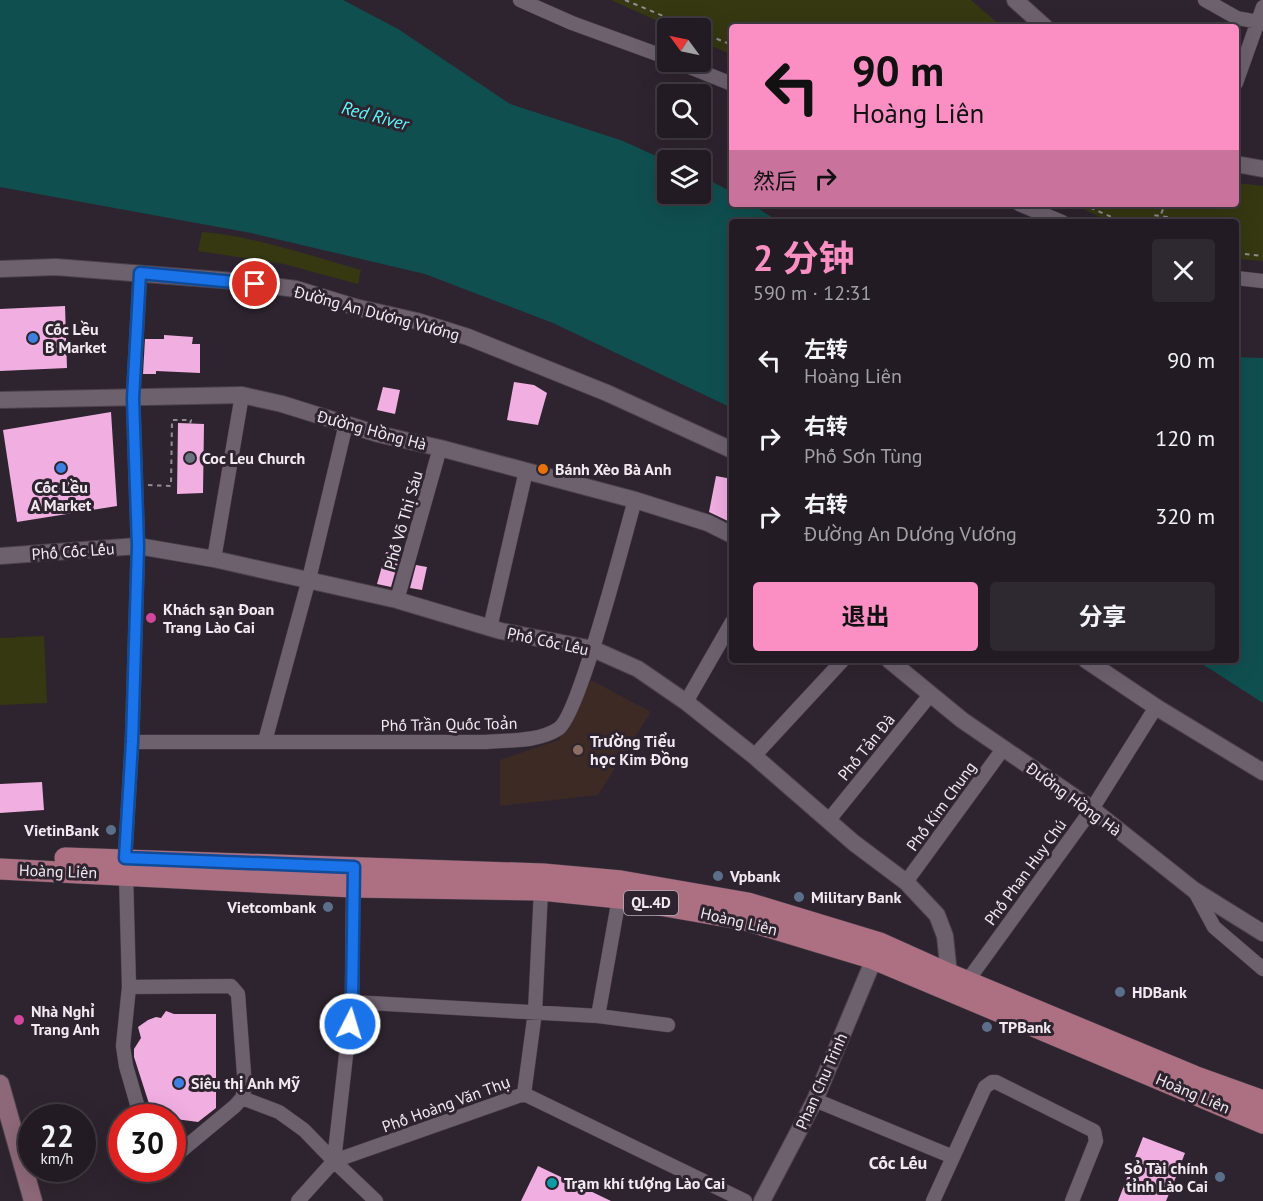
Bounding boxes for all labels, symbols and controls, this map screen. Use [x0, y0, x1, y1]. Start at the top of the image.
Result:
north arrow [657, 18, 711, 72]
map controls [657, 18, 711, 204]
text: 90 m [852, 43, 944, 98]
icon: left [753, 48, 831, 126]
button: search [657, 84, 711, 138]
water label: Red River [339, 96, 412, 136]
text: Hoàng Liên [852, 96, 984, 130]
button: layers [657, 150, 711, 204]
icon: right [809, 162, 842, 195]
text: 然后 [753, 167, 797, 195]
text: 2 分钟 [753, 234, 855, 281]
button: close [1152, 239, 1215, 302]
pin [229, 258, 280, 309]
icon: arrive [238, 267, 271, 300]
text: 590 m · 12:31 [753, 280, 871, 306]
street label: Đường An Dương Vương [291, 281, 462, 345]
place label: Cốc Lều B Market [45, 319, 107, 357]
marker: Cốc Lều B Market [26, 331, 40, 345]
text: 左转 [804, 335, 848, 363]
icon: left [753, 344, 786, 377]
text: 90 m [1167, 346, 1215, 374]
text: Hoàng Liên [804, 363, 902, 389]
street label: Đường Hồng Hà [314, 406, 429, 454]
text: 右转 [804, 412, 848, 440]
icon: right [753, 422, 786, 455]
text: 120 m [1155, 424, 1215, 452]
text: Phố Sơn Tùng [804, 443, 923, 469]
place label: Coc Leu Church [202, 448, 305, 468]
marker: Coc Leu Church [183, 451, 197, 465]
place label: Bánh Xèo Bà Anh [555, 459, 671, 479]
marker: Cốc Lều A Market [54, 461, 68, 475]
marker: Bánh Xèo Bà Anh [536, 462, 550, 476]
street label: Phố Võ Thị Sáu [379, 468, 427, 572]
place label: Cốc Lều A Market [31, 477, 92, 515]
text: 右转 [804, 490, 848, 518]
icon: right [753, 500, 786, 533]
text: 320 m [1155, 502, 1215, 530]
text: Đường An Dương Vương [804, 521, 1017, 547]
street label: Phố Cốc Lếu [31, 538, 115, 564]
button: 退出 [753, 582, 978, 651]
button: 分享 [990, 582, 1215, 651]
place label: Khách sạn Đoan Trang Lào Cai [163, 599, 274, 637]
marker: Khách sạn Đoan Trang Lào Cai [144, 611, 158, 625]
street label: Phố Cốc Lếu [505, 623, 591, 659]
street label: Phố Tản Đà [833, 710, 899, 784]
street label: Phố Trần Quốc Toản [381, 713, 517, 735]
place label: Trường Tiểu học Kim Đồng [590, 731, 689, 769]
marker: Trường Tiểu học Kim Đồng [571, 743, 585, 757]
street label: Phố Kim Chung [902, 757, 980, 855]
street label: Đường Hồng Hà [1022, 757, 1125, 840]
street label: Phố Phan Huy Chú [980, 815, 1070, 929]
place label: VietinBank [23, 820, 99, 840]
marker: VietinBank [104, 823, 118, 837]
street label: Hoàng Liên [19, 860, 97, 882]
place label: Vpbank [729, 866, 781, 886]
marker: Vpbank [711, 869, 725, 883]
place label: Military Bank [811, 887, 901, 907]
marker: Military Bank [792, 890, 806, 904]
road number: QL.4D [624, 891, 678, 915]
place label: Vietcombank [226, 897, 316, 917]
marker: Vietcombank [321, 900, 335, 914]
street label: Hoàng Liên [699, 902, 779, 940]
place label: HDBank [1132, 982, 1187, 1002]
marker: HDBank [1113, 985, 1127, 999]
position arrow [318, 992, 382, 1056]
place label: Nhà Nghỉ Trang Anh [31, 1001, 100, 1039]
marker: Nhà Nghỉ Trang Anh [12, 1013, 26, 1027]
place label: TPBank [999, 1017, 1051, 1037]
marker: TPBank [980, 1020, 994, 1034]
street label: Phan Chu Trinh [791, 1030, 851, 1132]
street label: Hoàng Liên [1153, 1068, 1233, 1118]
street label: Phố Hoàng Văn Thụ [379, 1071, 513, 1137]
place label: Siêu thị Anh Mỹ [191, 1073, 300, 1093]
marker: Siêu thị Anh Mỹ [172, 1076, 186, 1090]
speed limit sign: 30 [108, 1104, 186, 1182]
text: 22 [40, 1116, 74, 1155]
text: km/h [41, 1149, 73, 1168]
district label: Cốc Lếu [869, 1151, 927, 1174]
place label: Sỏ Tài chính tỉnh Lào Cai [1124, 1158, 1208, 1196]
marker: Sỏ Tài chính tỉnh Lào Cai [1213, 1170, 1227, 1184]
place label: Trạm khí tượng Lào Cai [564, 1173, 725, 1193]
marker: Trạm khí tượng Lào Cai [545, 1176, 559, 1190]

